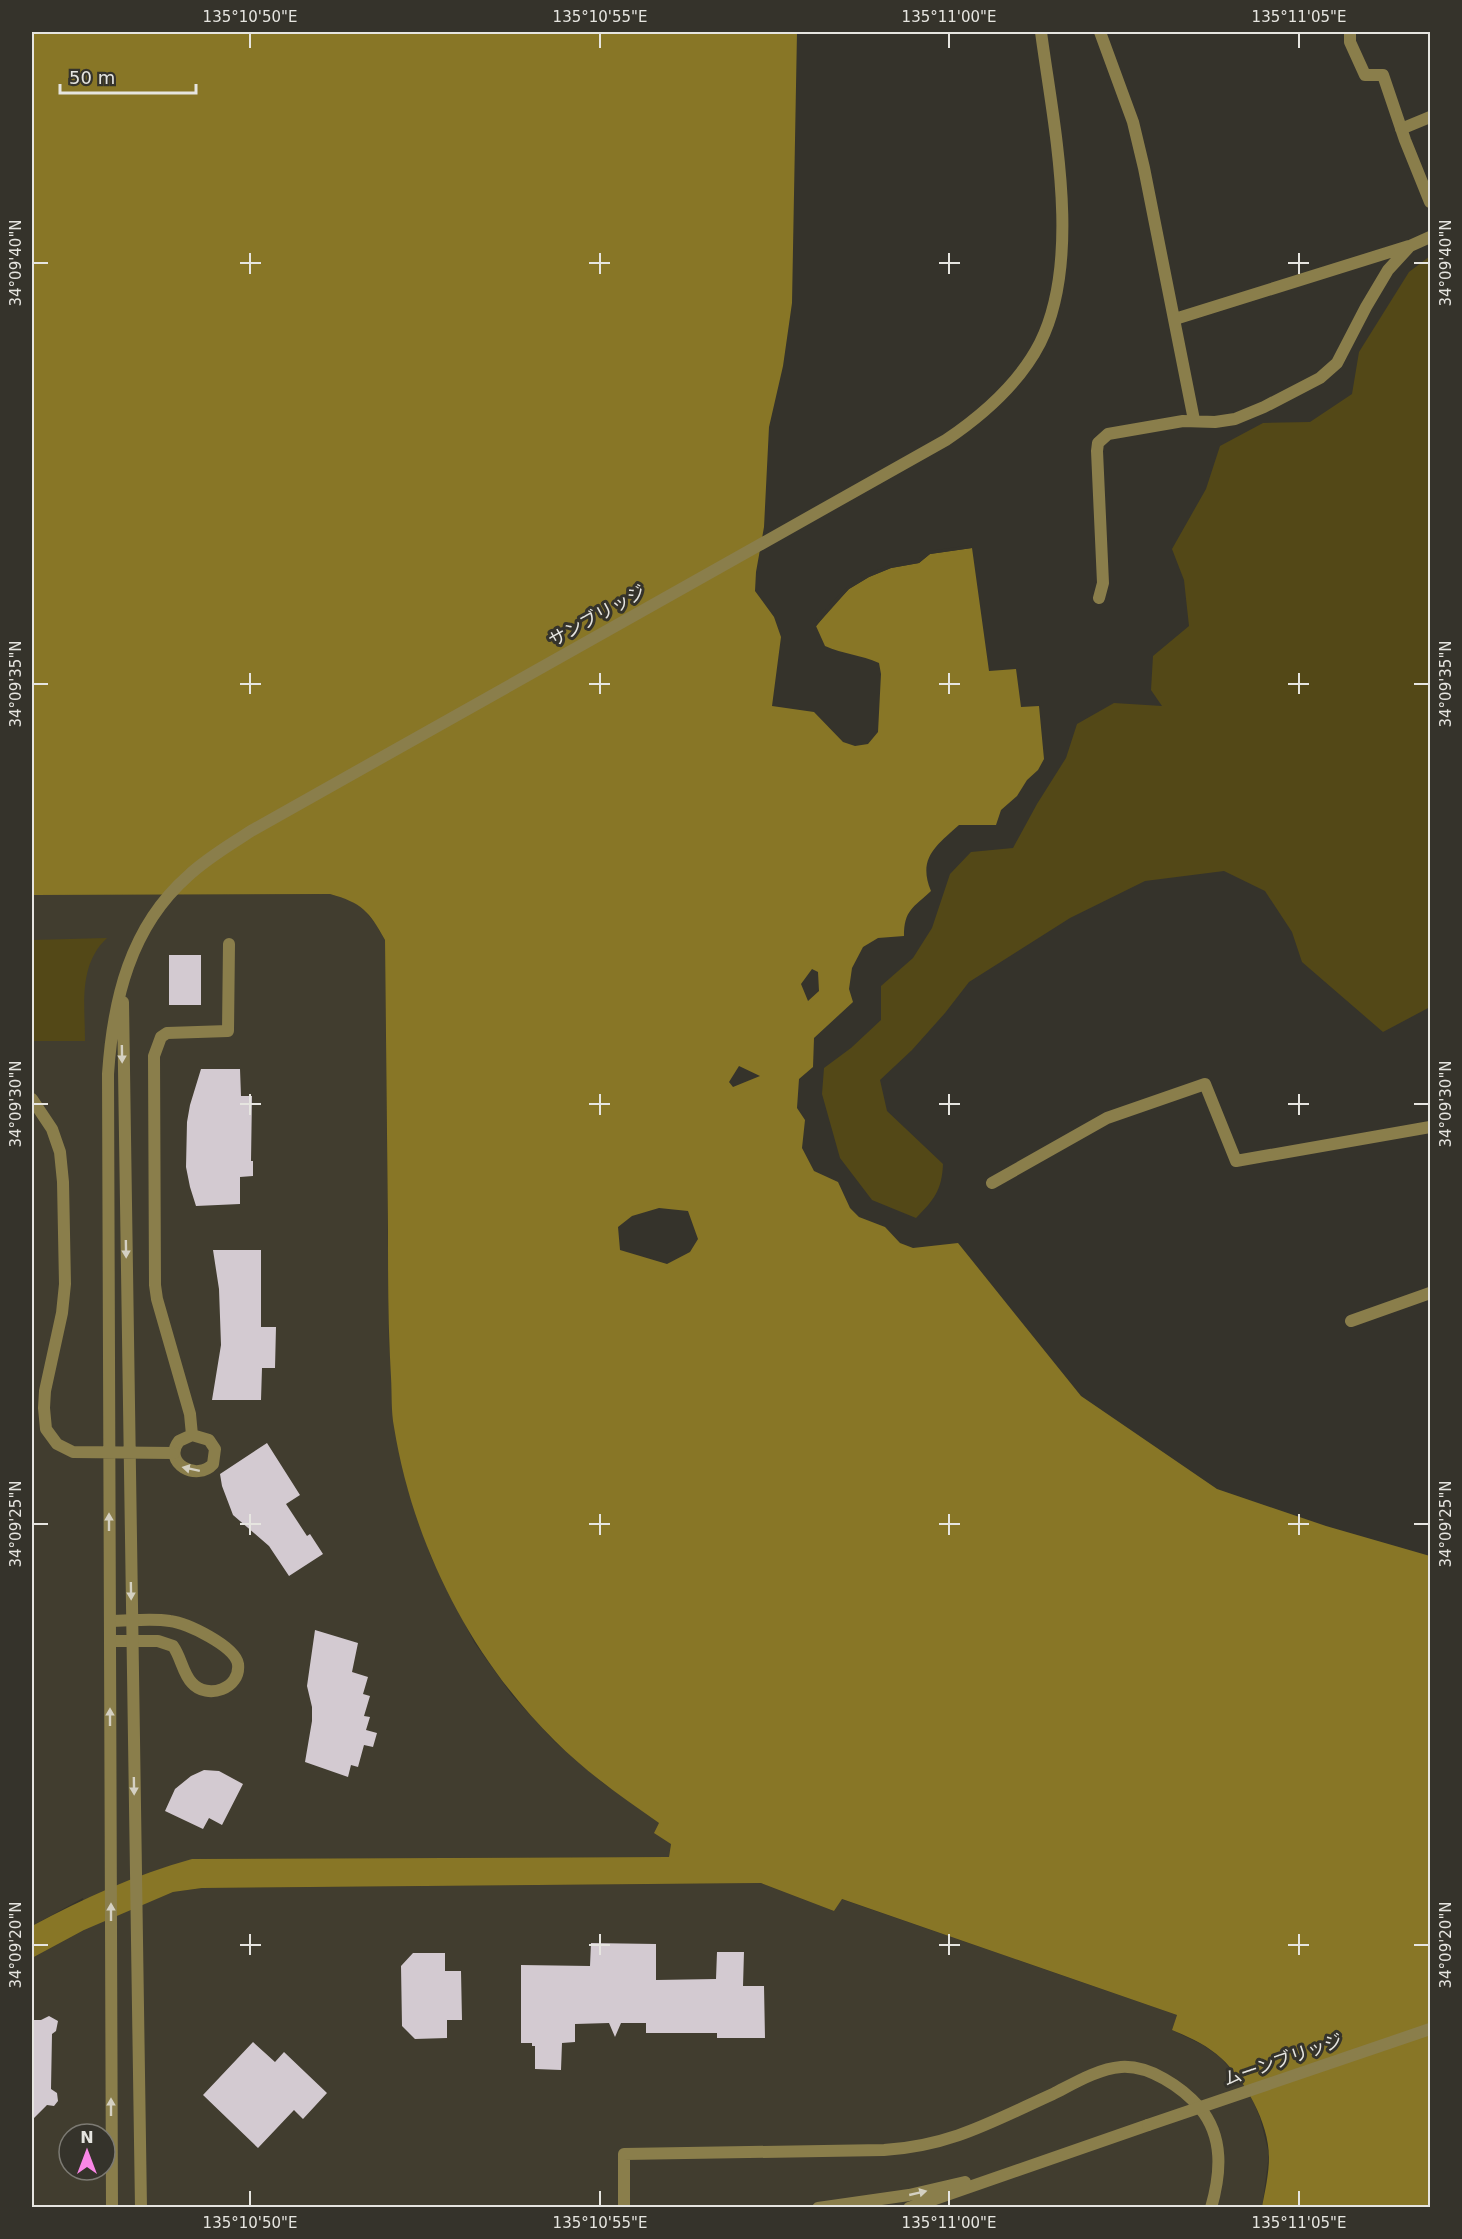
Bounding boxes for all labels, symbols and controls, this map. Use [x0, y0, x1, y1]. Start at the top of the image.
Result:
text: 135°10'50"E [203, 8, 297, 26]
text: 135°10'55"E [553, 8, 647, 26]
text: 135°11'00"E [902, 8, 996, 26]
text: 135°11'05"E [1252, 8, 1346, 26]
scale bar [60, 57, 196, 95]
text: 50 m [69, 67, 115, 88]
text: 34°09'40"N [7, 219, 25, 307]
text: 34°09'40"N [1437, 219, 1455, 307]
street label: サンブリッジ [545, 580, 649, 651]
text: 34°09'35"N [7, 640, 25, 728]
text: 34°09'35"N [1437, 640, 1455, 728]
one-way arrow [117, 1044, 127, 1063]
text: 34°09'30"N [7, 1060, 25, 1148]
text: 34°09'30"N [1437, 1060, 1455, 1148]
one-way arrow [121, 1239, 131, 1258]
one-way arrow [181, 1464, 200, 1473]
text: 34°09'25"N [7, 1480, 25, 1568]
text: 34°09'25"N [1437, 1480, 1455, 1568]
one-way arrow [104, 1513, 114, 1532]
one-way arrow [126, 1581, 136, 1600]
one-way arrow [105, 1708, 115, 1727]
one-way arrow [130, 1776, 139, 1795]
text: 34°09'20"N [7, 1901, 25, 1989]
text: 34°09'20"N [1437, 1901, 1455, 1989]
one-way arrow [106, 1903, 116, 1922]
street label: ムーンブリッジ [1221, 2029, 1345, 2090]
one-way arrow [106, 2098, 116, 2117]
north arrow [57, 2122, 117, 2182]
text: N [80, 2128, 94, 2147]
one-way arrow [909, 2188, 928, 2197]
text: 135°10'50"E [203, 2214, 297, 2232]
text: 135°10'55"E [553, 2214, 647, 2232]
text: 135°11'00"E [902, 2214, 996, 2232]
text: 135°11'05"E [1252, 2214, 1346, 2232]

